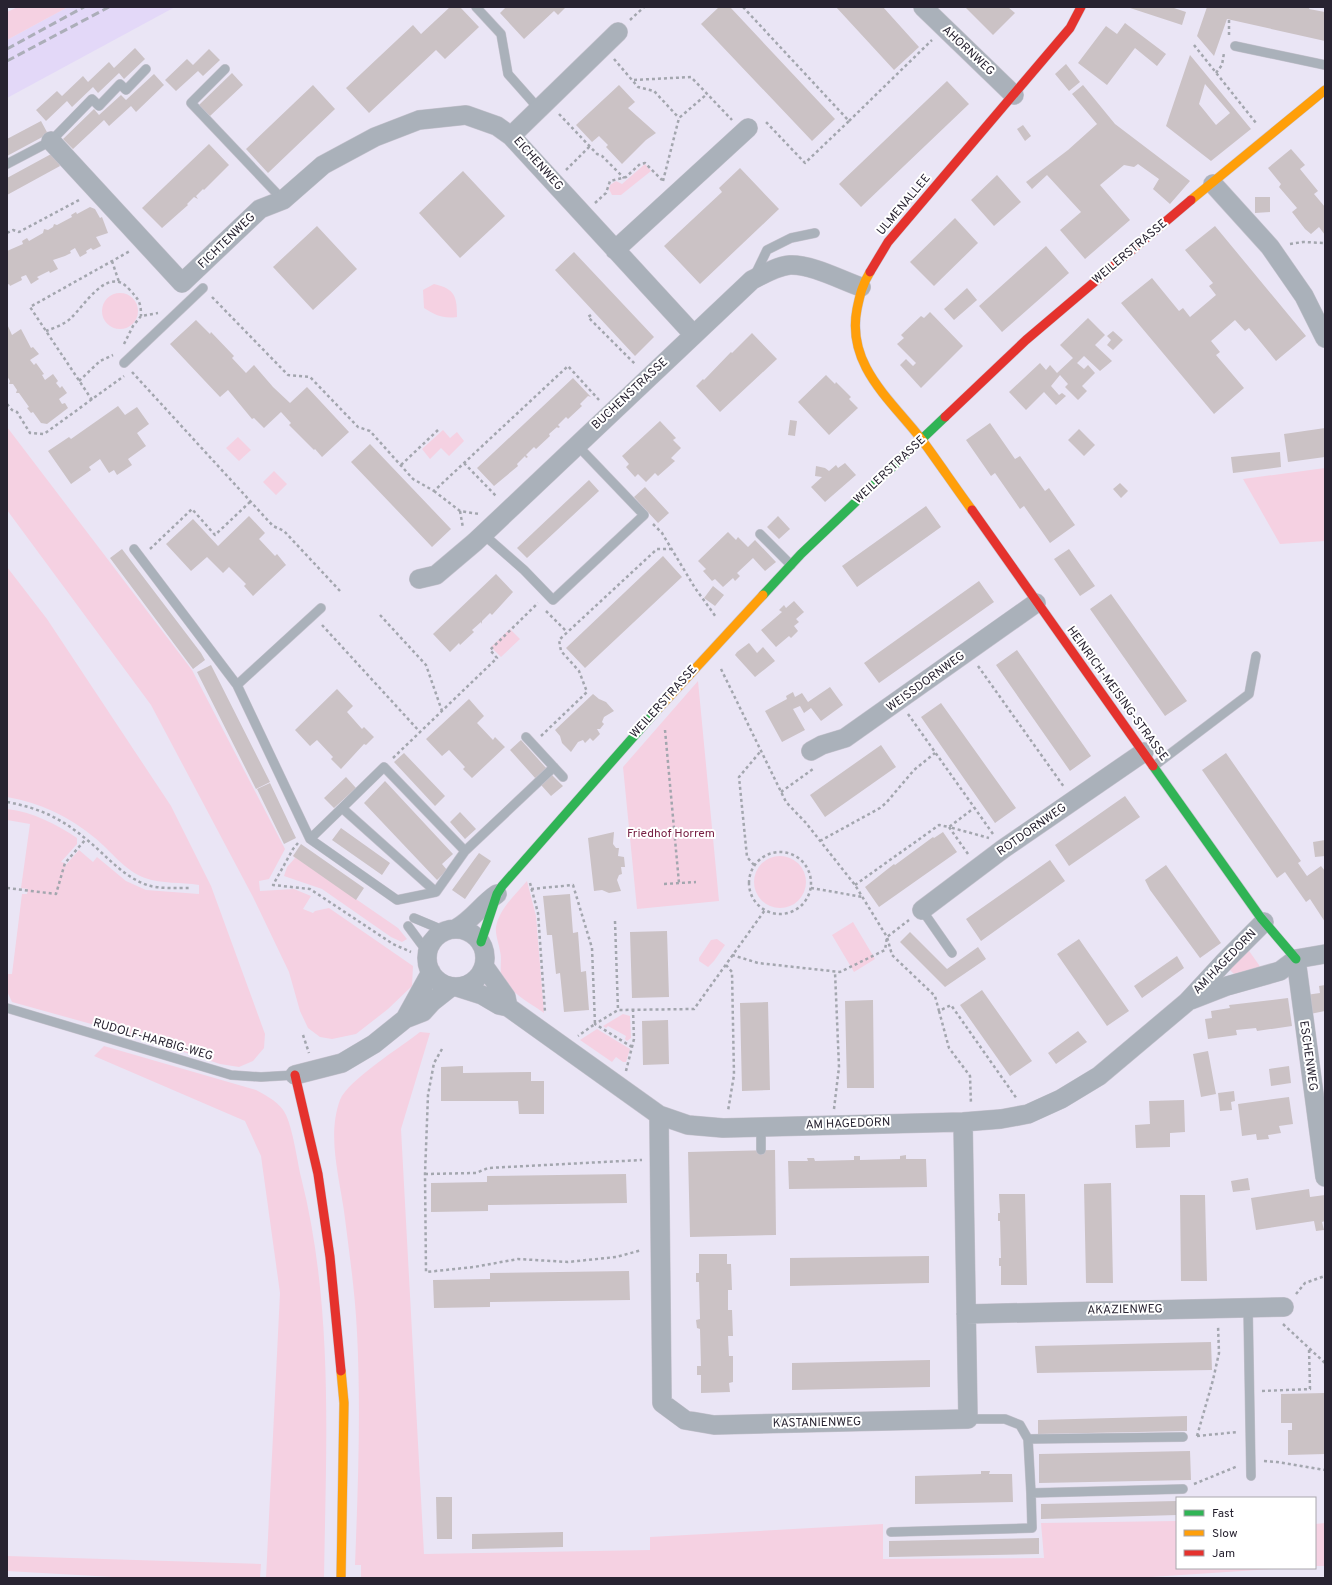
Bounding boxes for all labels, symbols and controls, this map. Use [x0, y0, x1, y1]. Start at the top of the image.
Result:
street label: AHORNWEG [938, 23, 998, 79]
street label: EICHENWEG [510, 134, 566, 194]
street label: ULMENALLEE [874, 171, 934, 239]
street label: FICHTENWEG [195, 210, 259, 272]
street label: WEILERSTRASSE [1089, 216, 1171, 288]
street label: BUCHENSTRASSE [588, 354, 672, 434]
street label: WEILERSTRASSE [851, 432, 929, 508]
street label: HEINRICH-MEISING-STRASSE [1063, 623, 1171, 765]
street label: WEISSDORNWEG [884, 648, 968, 716]
street label: WEILERSTRASSE [627, 662, 701, 742]
street label: ROTDORNWEG [994, 800, 1070, 860]
park label: Friedhof Horrem [627, 826, 715, 842]
street label: AM HAGEDORN [1190, 926, 1260, 998]
street label: RUDOLF-HARBIG-WEG [91, 1015, 215, 1065]
street label: ESCHENWEG [1295, 1020, 1321, 1092]
street label: AM HAGEDORN [805, 1115, 891, 1133]
street label: AKAZIENWEG [1087, 1301, 1163, 1319]
street label: KASTANIENWEG [773, 1414, 861, 1432]
legend [1176, 1497, 1316, 1569]
text: Fast [1212, 1506, 1234, 1522]
text: Slow [1212, 1526, 1238, 1542]
text: Jam [1212, 1546, 1235, 1562]

